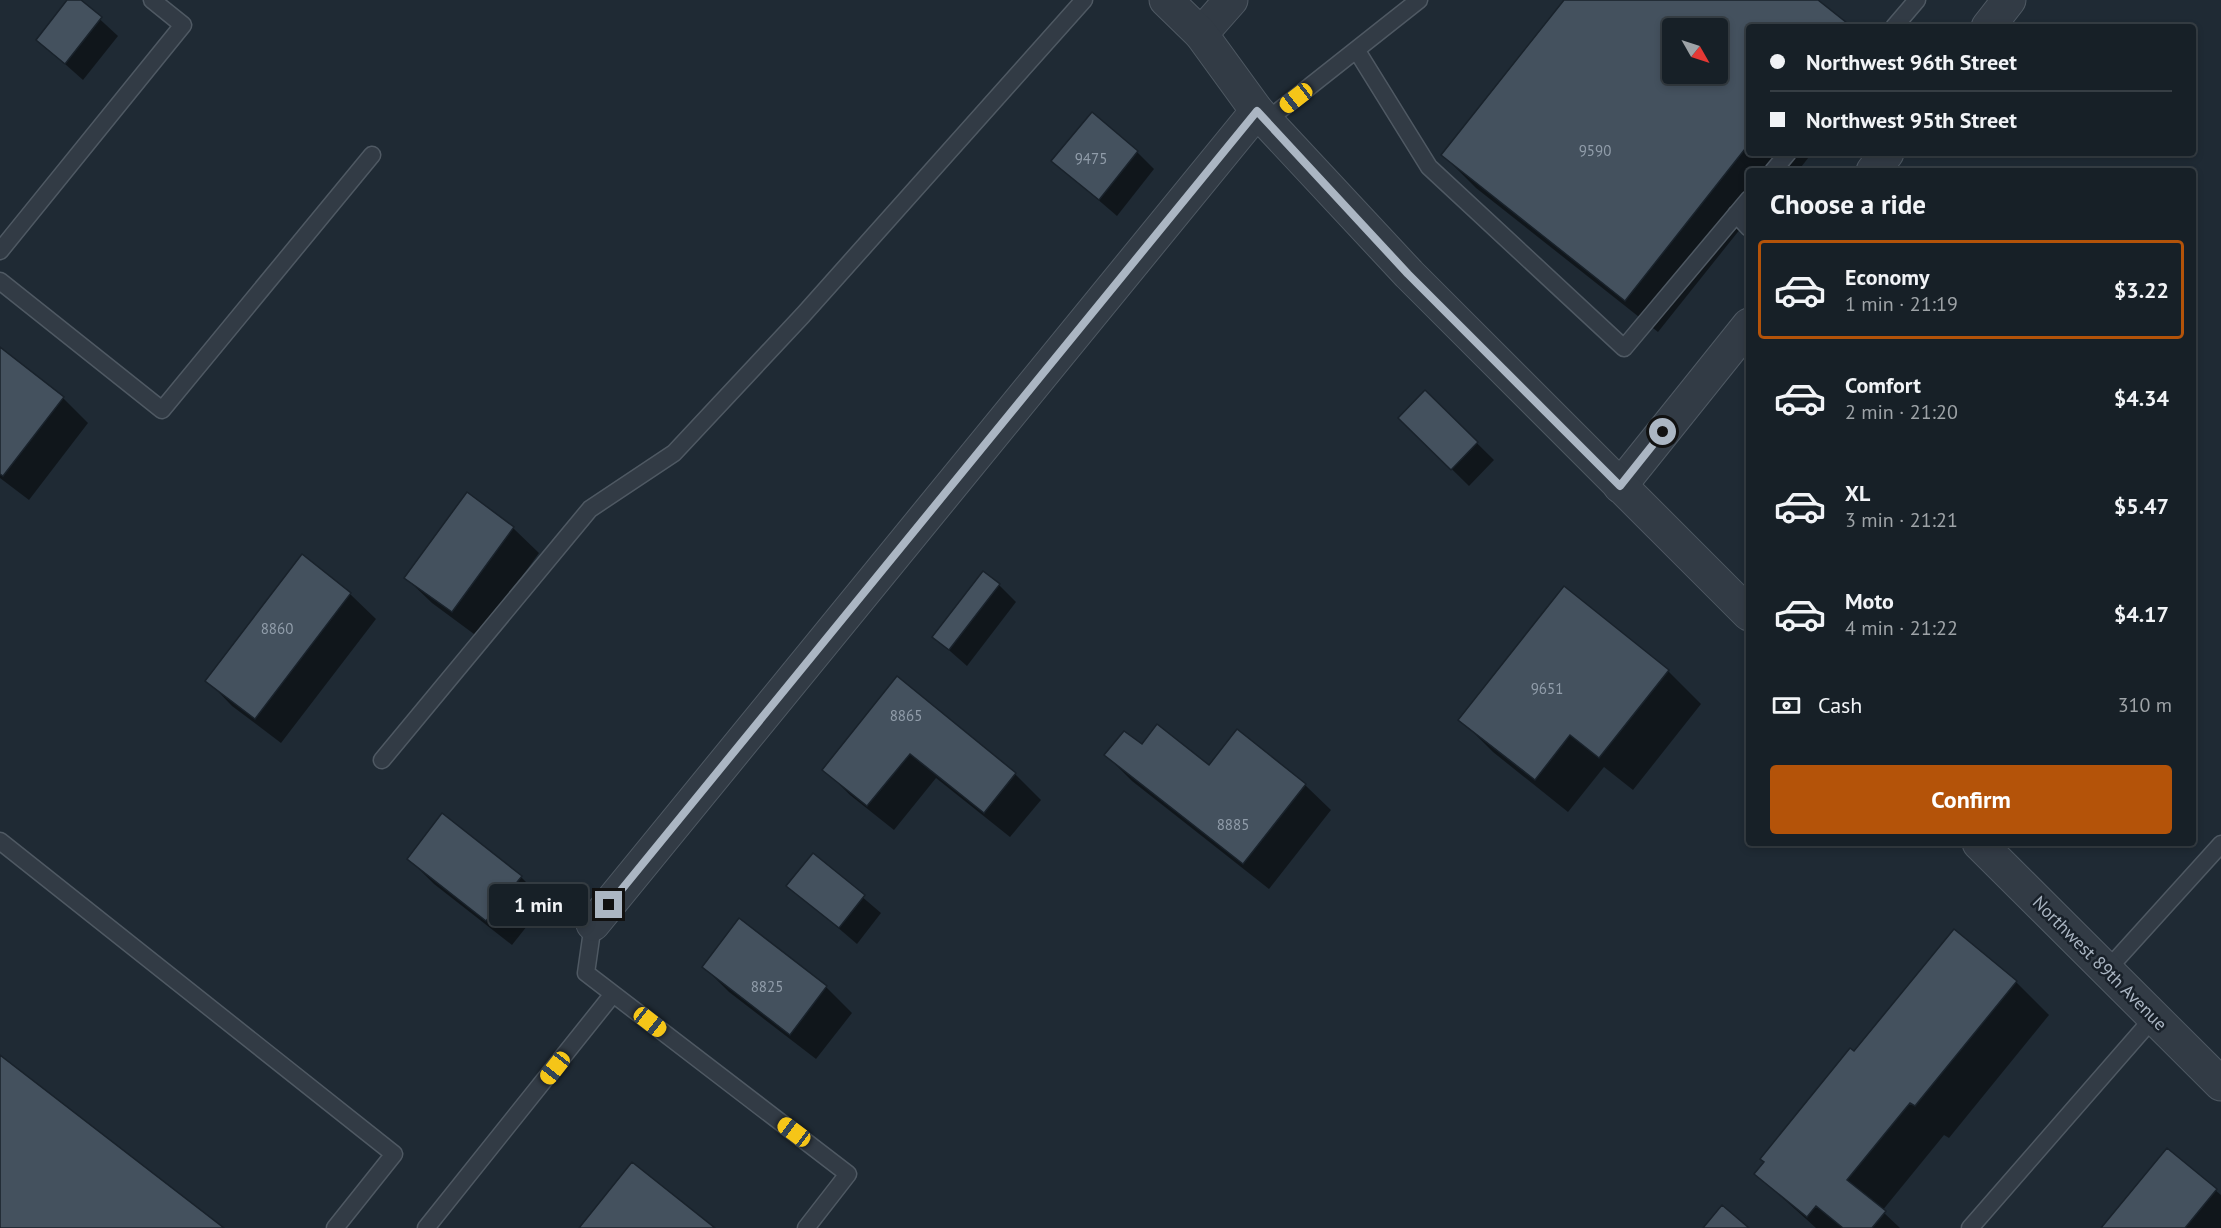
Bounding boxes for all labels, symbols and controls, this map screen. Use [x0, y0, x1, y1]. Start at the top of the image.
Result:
north arrow [1662, 18, 1728, 84]
map controls [1662, 18, 1728, 84]
text: Northwest 96th Street [1806, 48, 2017, 76]
car [1276, 80, 1316, 116]
text: Northwest 95th Street [1806, 106, 2017, 134]
house number: 9590 [1579, 141, 1611, 160]
house number: 9475 [1075, 149, 1107, 168]
text: Choose a ride [1770, 187, 1926, 221]
icon: car [1773, 263, 1827, 317]
text: Economy [1845, 263, 1929, 291]
text: $3.22 [2114, 276, 2169, 304]
text: 1 min · 21:19 [1845, 291, 1958, 317]
icon: car [1773, 371, 1827, 425]
text: Comfort [1845, 371, 1921, 399]
text: $4.34 [2114, 384, 2169, 412]
text: 2 min · 21:20 [1845, 399, 1958, 425]
route start [1649, 418, 1676, 445]
icon: car [1773, 479, 1827, 533]
text: XL [1845, 479, 1870, 507]
text: $5.47 [2114, 492, 2169, 520]
text: 3 min · 21:21 [1845, 507, 1958, 533]
icon: car [1773, 587, 1827, 641]
text: Moto [1845, 587, 1894, 615]
text: $4.17 [2114, 600, 2169, 628]
text: 4 min · 21:22 [1845, 615, 1958, 641]
house number: 8860 [261, 619, 293, 638]
house number: 9651 [1531, 679, 1563, 698]
icon: cash [1770, 689, 1803, 722]
text: Cash [1818, 691, 1862, 719]
text: 310 m [2118, 692, 2172, 718]
house number: 8865 [890, 706, 922, 725]
button: Confirm [1770, 765, 2172, 834]
house number: 8885 [1217, 815, 1249, 834]
callout: 1 min [489, 884, 588, 926]
route end [595, 891, 622, 918]
street label: Northwest 89th Avenue [2028, 891, 2172, 1035]
text: 1 min [514, 892, 563, 918]
house number: 8825 [751, 977, 783, 996]
car [630, 1004, 670, 1040]
car [537, 1048, 573, 1088]
car [774, 1114, 814, 1150]

